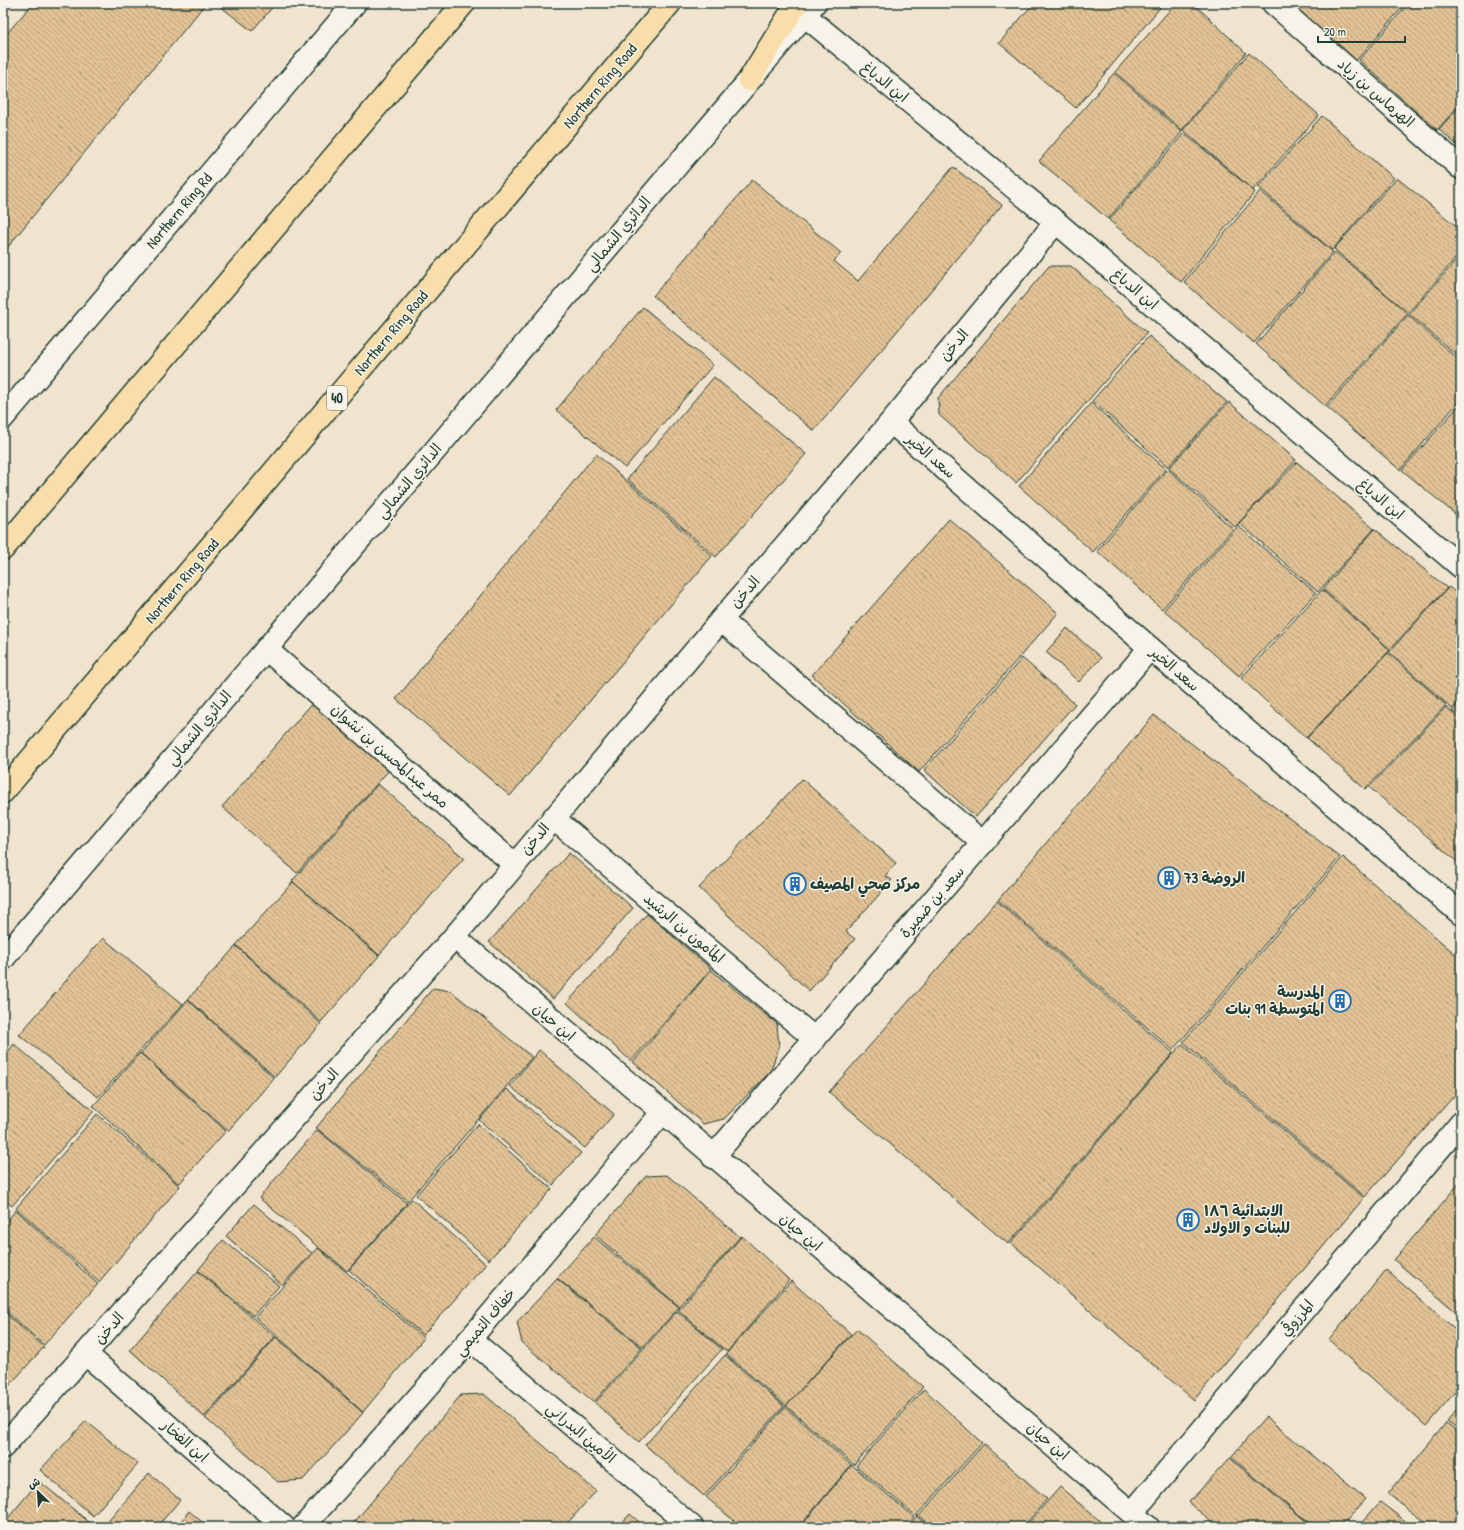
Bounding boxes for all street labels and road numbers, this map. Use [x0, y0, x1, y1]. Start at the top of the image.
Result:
street label: Northern Ring Road [558, 39, 641, 133]
street label: الهرماس بن زياد [1333, 53, 1419, 132]
street label: ابن الدباغ [857, 56, 913, 107]
street label: Northern Ring Rd [141, 168, 217, 253]
street label: الدائري الشمالي [580, 192, 658, 278]
street label: ابن الدباغ [1108, 263, 1163, 314]
street label: Northern Ring Road [349, 286, 432, 380]
street label: الدخن [934, 324, 973, 365]
road number: 40 [327, 386, 347, 410]
street label: سعد الخير [901, 428, 961, 483]
street label: الدائري الشمالي [371, 439, 449, 525]
street label: ابن الدباغ [1354, 473, 1409, 524]
street label: Northern Ring Road [140, 534, 223, 628]
street label: الدخن [725, 571, 764, 612]
street label: سعد الخير [1145, 641, 1205, 696]
street label: الدائري الشمالي [161, 686, 239, 772]
street label: ممر عبدالمحسن بن نشوان [327, 699, 454, 813]
street label: الدخن [515, 818, 554, 859]
street label: سعد بن ضميرة [894, 861, 969, 942]
street label: المأمون بن الرشيد [639, 887, 729, 968]
street label: ابن حيان [528, 998, 580, 1046]
street label: الدخن [304, 1063, 343, 1104]
street label: ابن حيان [775, 1208, 827, 1256]
street label: خفاف التميمي [449, 1283, 522, 1362]
street label: المرزوقي [1275, 1295, 1318, 1341]
street label: الدخن [89, 1307, 128, 1348]
street label: الأمين البدراني [540, 1397, 621, 1470]
street label: ابن الفخار [157, 1414, 213, 1467]
street label: ابن حيان [1022, 1417, 1074, 1465]

